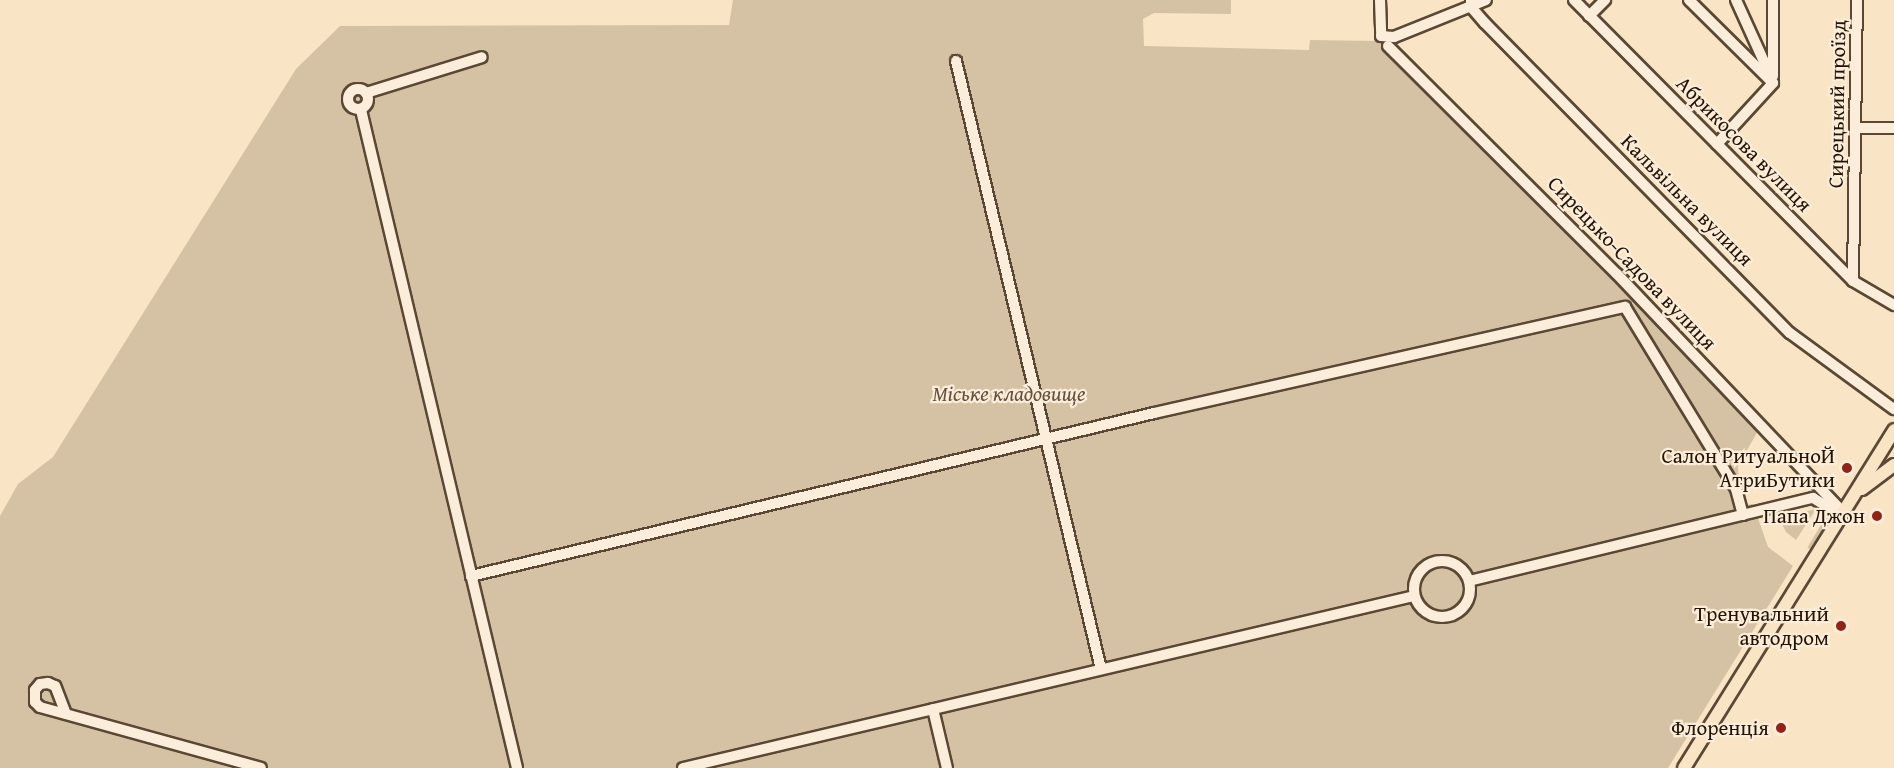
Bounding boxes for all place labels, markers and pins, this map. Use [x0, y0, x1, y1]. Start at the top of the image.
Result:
place label: Салон РитуальноЙ АтриБутики [1661, 443, 1835, 493]
marker: Салон РитуальноЙ АтриБутики [1840, 461, 1854, 475]
place label: Папа Джон [1763, 503, 1865, 529]
marker: Папа Джон [1870, 509, 1884, 523]
place label: Тренувальний автодром [1694, 601, 1829, 651]
marker: Тренувальний автодром [1834, 619, 1848, 633]
place label: Флоренція [1671, 715, 1769, 741]
marker: Флоренція [1774, 721, 1788, 735]

